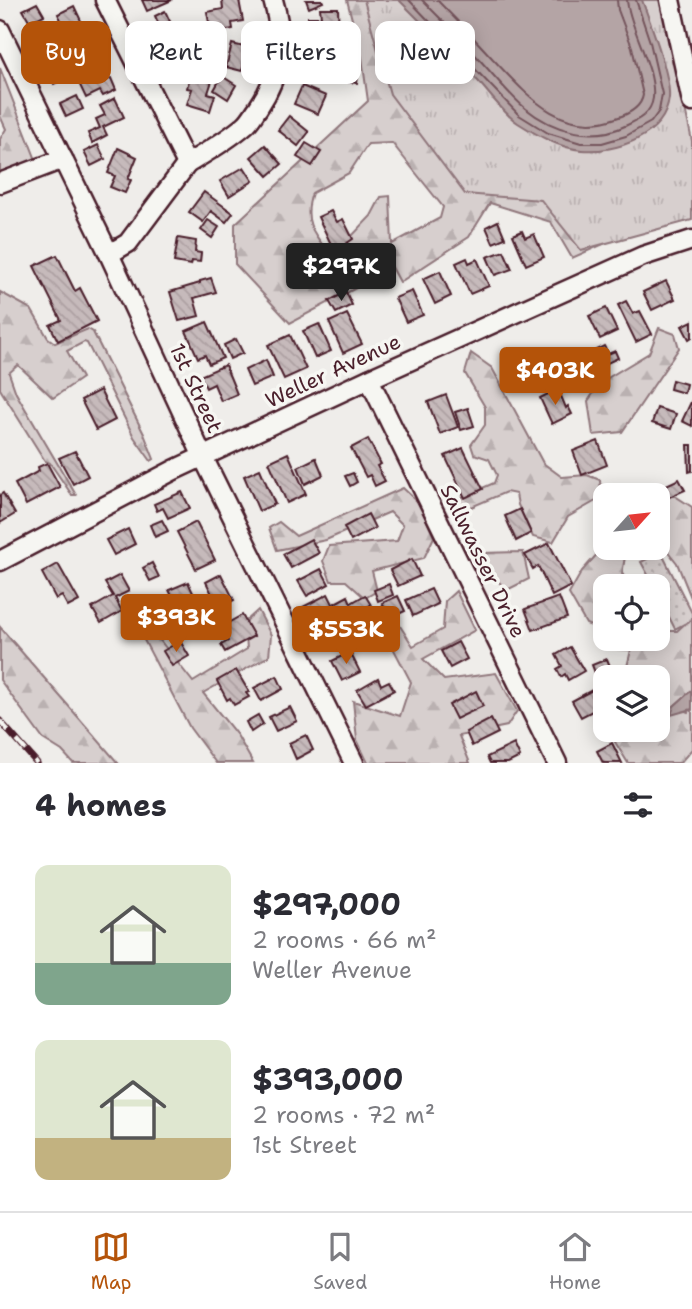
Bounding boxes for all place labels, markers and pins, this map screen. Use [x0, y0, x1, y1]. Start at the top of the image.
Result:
pin: $297K [292, 244, 390, 303]
pin: $403K [506, 348, 604, 407]
pin: $393K [127, 594, 225, 654]
pin: $553K [297, 606, 395, 666]

